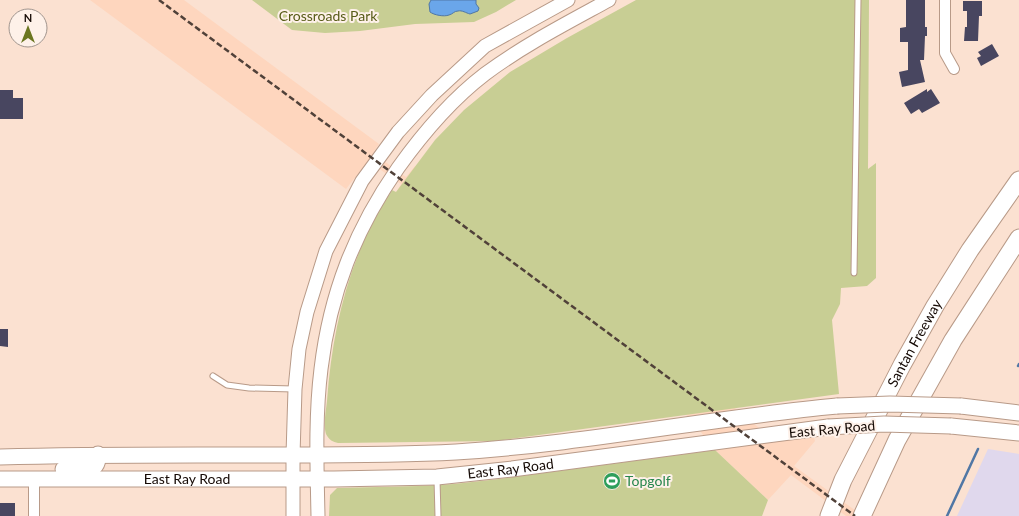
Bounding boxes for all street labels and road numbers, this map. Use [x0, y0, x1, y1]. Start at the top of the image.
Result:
street label: Santan Freeway [883, 295, 945, 390]
street label: East Ray Road [788, 416, 876, 441]
street label: East Ray Road [467, 455, 555, 482]
street label: East Ray Road [144, 470, 230, 487]

